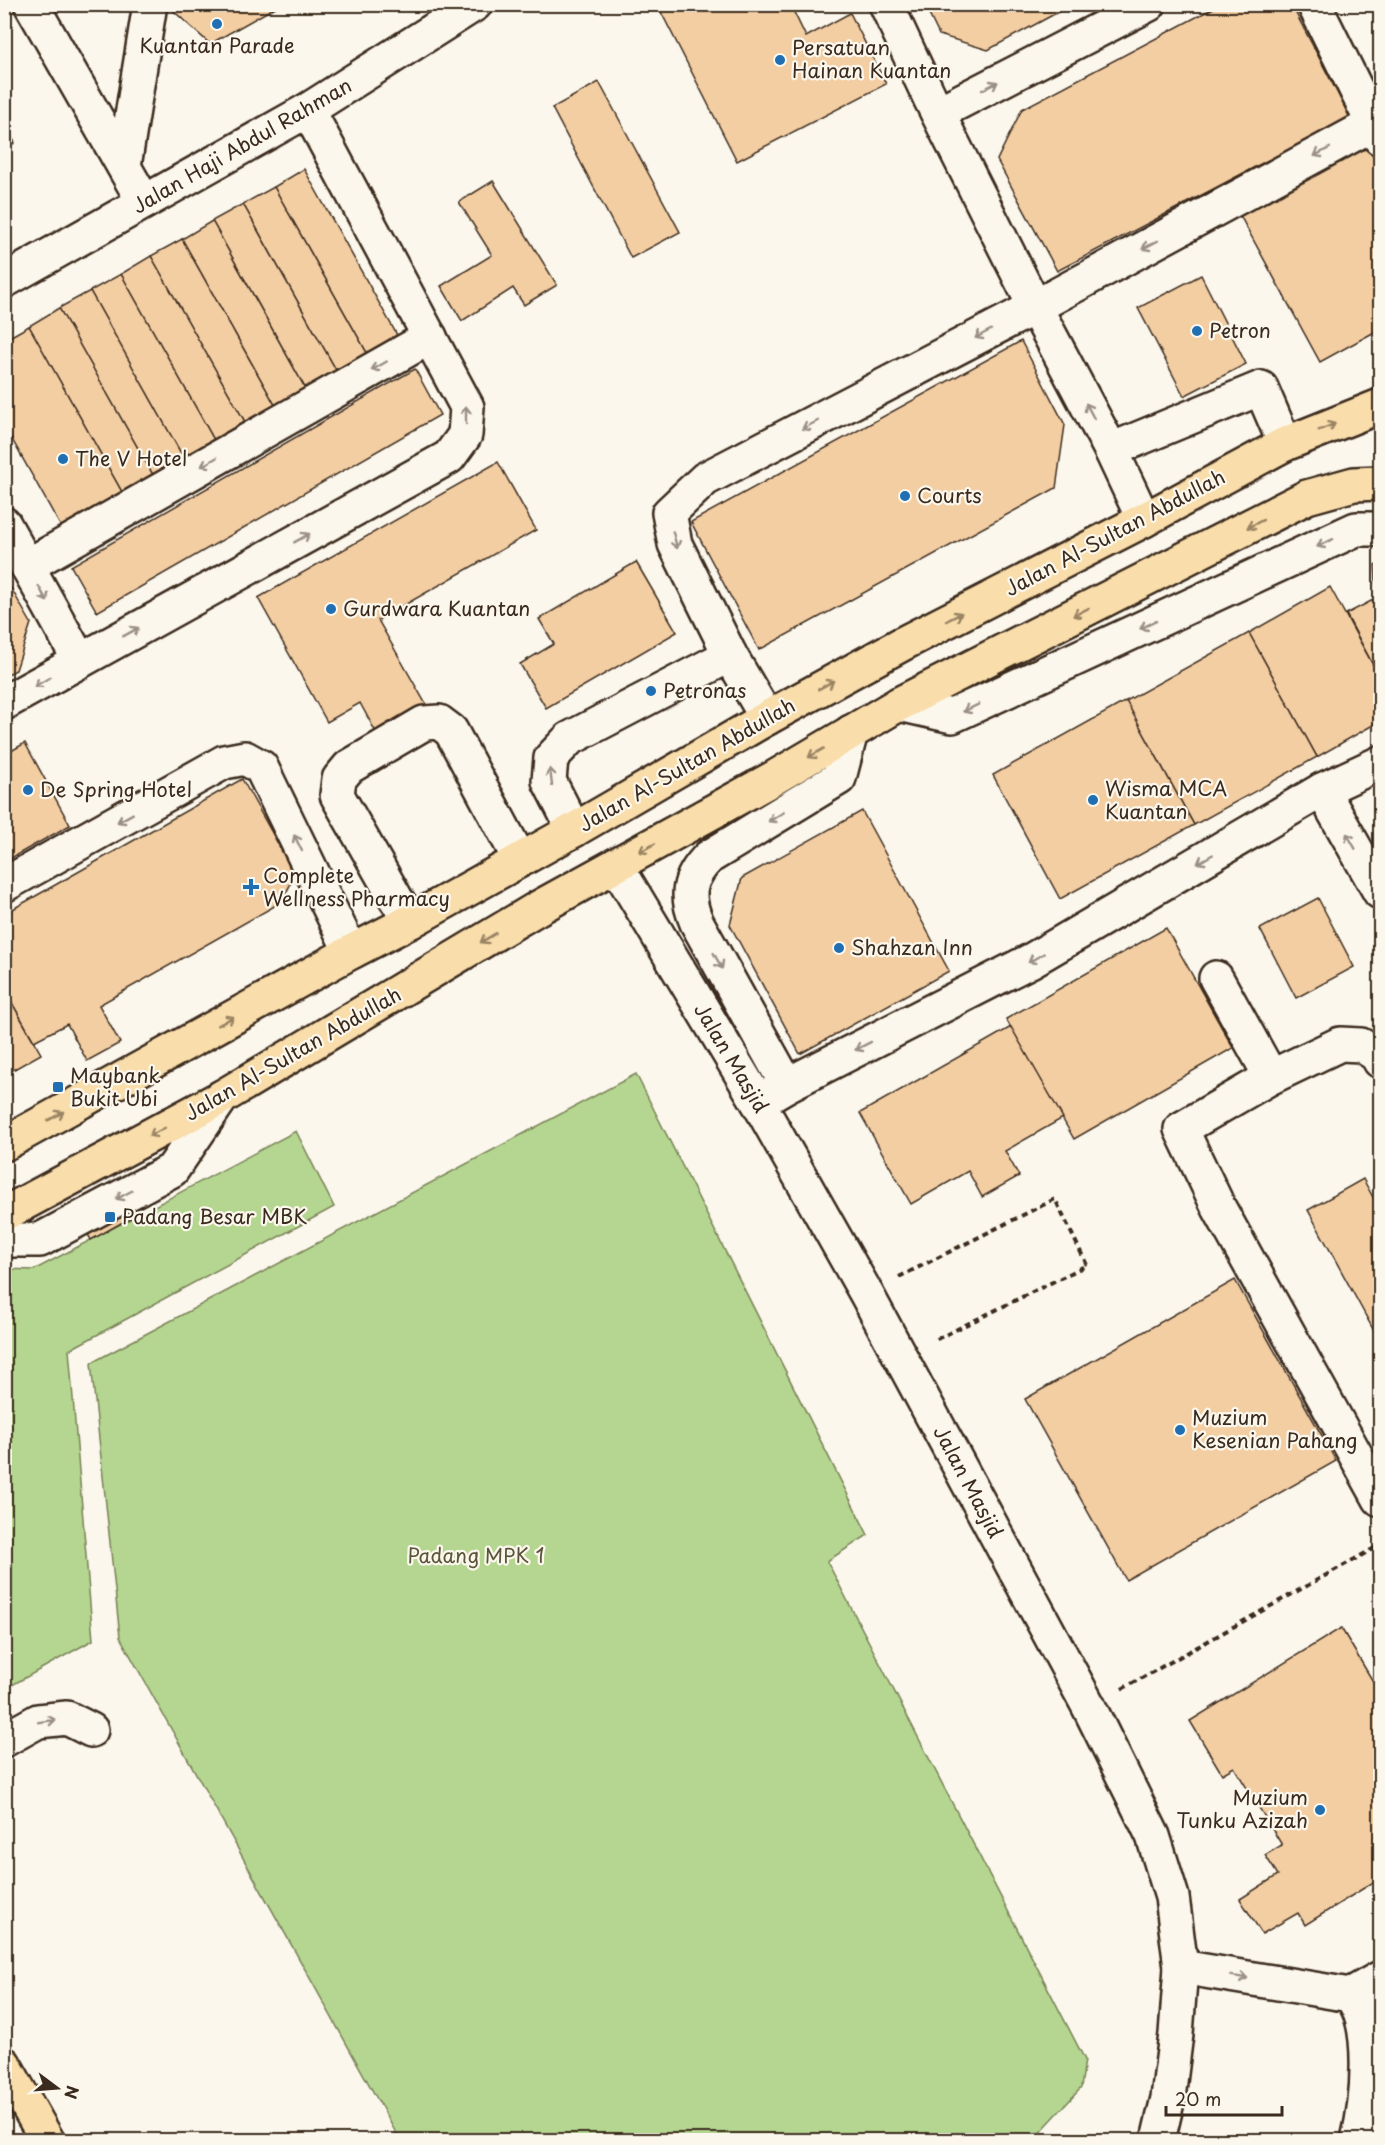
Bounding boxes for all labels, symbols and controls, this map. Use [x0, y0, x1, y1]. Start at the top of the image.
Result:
marker: Kuantan Parade [210, 17, 224, 31]
place label: Kuantan Parade [139, 30, 295, 60]
place label: Persatuan Hainan Kuantan [792, 32, 951, 85]
marker: Persatuan Hainan Kuantan [773, 53, 787, 67]
street label: Jalan Haji Abdul Rahman [126, 70, 357, 220]
one-way arrow [981, 80, 998, 92]
one-way arrow [1313, 147, 1331, 158]
one-way arrow [1142, 239, 1159, 251]
place label: Petron [1209, 315, 1271, 345]
marker: Petron [1190, 324, 1204, 338]
one-way arrow [975, 328, 992, 340]
one-way arrow [371, 360, 388, 372]
one-way arrow [1084, 402, 1095, 420]
one-way arrow [460, 405, 472, 425]
one-way arrow [802, 420, 820, 431]
one-way arrow [1318, 421, 1336, 432]
place label: The V Hotel [75, 443, 187, 473]
marker: The V Hotel [56, 452, 70, 466]
one-way arrow [201, 457, 218, 469]
street label: Jalan Al-Sultan Abdullah [999, 461, 1230, 603]
place label: Courts [917, 480, 982, 510]
marker: Courts [898, 489, 912, 503]
one-way arrow [1246, 518, 1264, 530]
one-way arrow [669, 530, 681, 549]
one-way arrow [292, 532, 310, 543]
one-way arrow [1317, 538, 1335, 550]
one-way arrow [37, 585, 49, 602]
place label: Gurdwara Kuantan [343, 593, 530, 623]
marker: Gurdwara Kuantan [324, 602, 338, 616]
one-way arrow [1072, 606, 1090, 618]
one-way arrow [945, 611, 962, 623]
one-way arrow [1140, 620, 1158, 632]
one-way arrow [122, 626, 139, 638]
place label: Petronas [663, 675, 746, 705]
one-way arrow [34, 676, 51, 688]
one-way arrow [817, 679, 835, 690]
marker: Petronas [644, 684, 658, 698]
street label: Jalan Al-Sultan Abdullah [573, 690, 800, 839]
one-way arrow [963, 702, 981, 714]
one-way arrow [808, 747, 825, 759]
one-way arrow [546, 768, 557, 788]
place label: Wisma MCA Kuantan [1105, 773, 1227, 826]
place label: De Spring Hotel [40, 774, 192, 804]
marker: De Spring Hotel [21, 783, 35, 797]
marker: Wisma MCA Kuantan [1086, 793, 1100, 807]
one-way arrow [768, 811, 785, 823]
one-way arrow [116, 813, 134, 824]
one-way arrow [1345, 833, 1357, 850]
one-way arrow [291, 834, 303, 852]
one-way arrow [638, 843, 656, 854]
one-way arrow [1197, 853, 1214, 865]
place label: Complete Wellness Pharmacy [263, 860, 450, 913]
marker: Complete Wellness Pharmacy [244, 880, 258, 894]
one-way arrow [480, 932, 497, 944]
place label: Shahzan Inn [851, 932, 973, 962]
marker: Shahzan Inn [832, 941, 846, 955]
one-way arrow [712, 952, 724, 969]
one-way arrow [1028, 952, 1045, 964]
street label: Jalan Al-Sultan Abdullah [179, 979, 406, 1128]
street label: Jalan Masjid [687, 997, 777, 1118]
one-way arrow [217, 1015, 234, 1027]
one-way arrow [854, 1041, 872, 1053]
place label: Maybank Bukit Ubi [70, 1060, 161, 1113]
marker: Maybank Bukit Ubi [51, 1080, 65, 1094]
one-way arrow [46, 1110, 64, 1121]
one-way arrow [149, 1126, 166, 1138]
one-way arrow [115, 1190, 133, 1201]
place label: Padang Besar MBK [122, 1201, 307, 1231]
marker: Padang Besar MBK [103, 1210, 117, 1224]
place label: Muzium Kesenian Pahang [1192, 1402, 1358, 1455]
street label: Jalan Masjid [927, 1420, 1011, 1543]
marker: Muzium Kesenian Pahang [1173, 1423, 1187, 1437]
park label: Padang MPK 1 [407, 1540, 545, 1570]
one-way arrow [37, 1715, 56, 1726]
place label: Muzium Tunku Azizah [1176, 1782, 1308, 1835]
marker: Muzium Tunku Azizah [1313, 1803, 1327, 1817]
one-way arrow [1229, 1971, 1249, 1982]
north arrow [27, 2058, 87, 2118]
scale bar [1166, 2079, 1282, 2117]
text: N [59, 2083, 86, 2102]
text: 20 m [1175, 2085, 1221, 2112]

